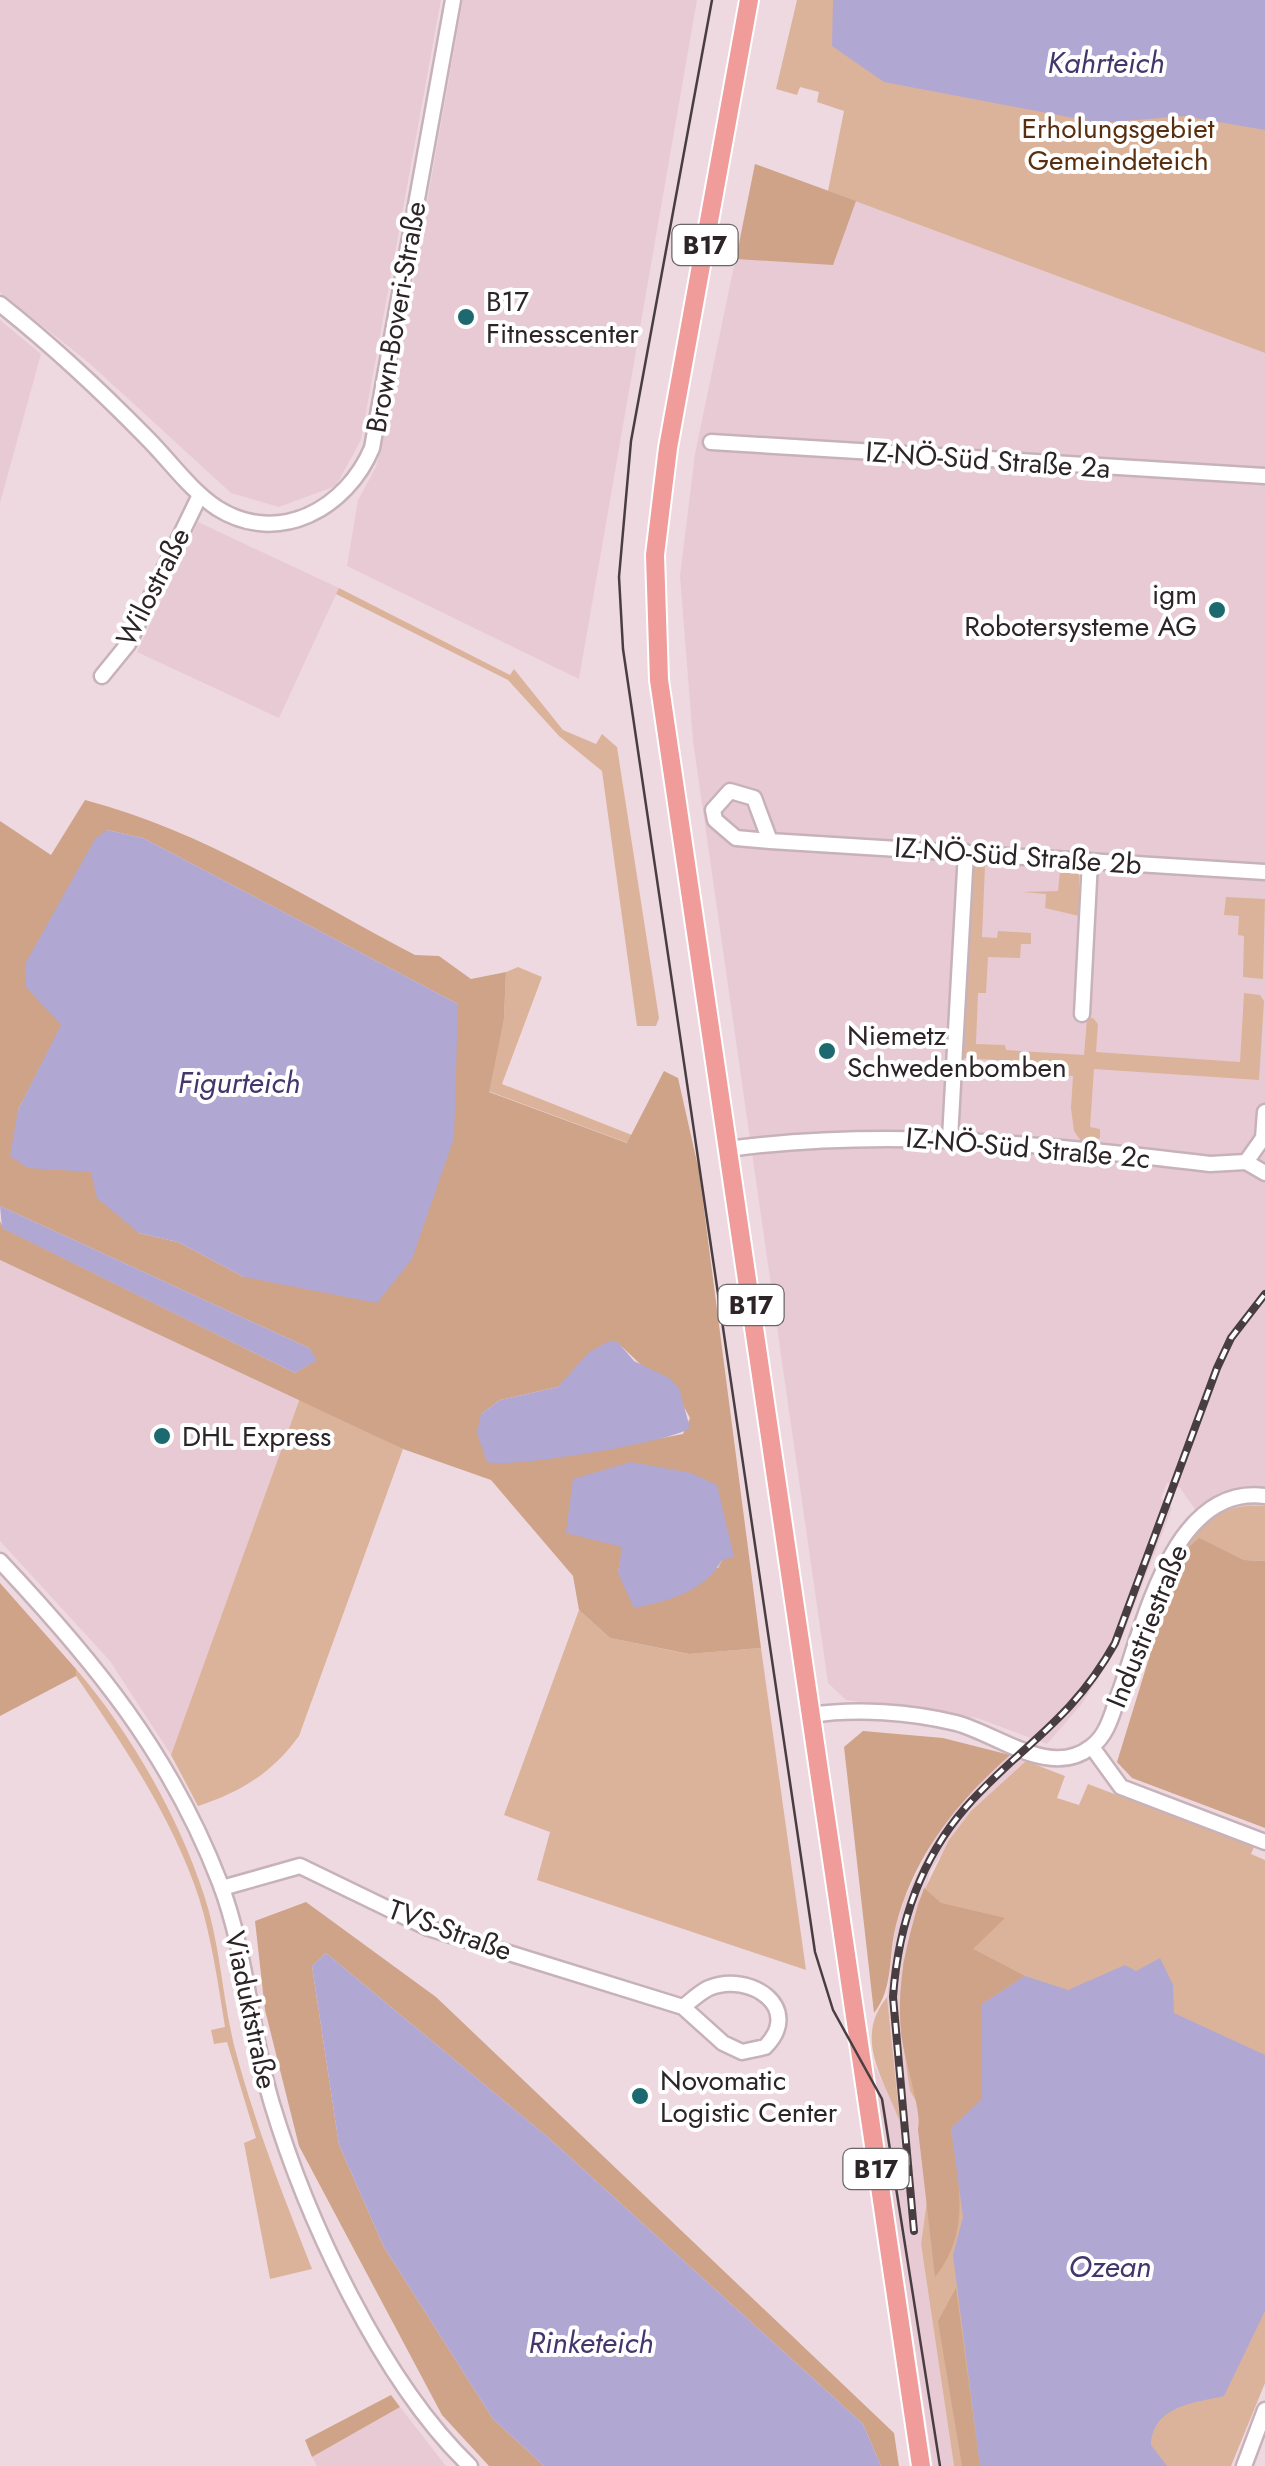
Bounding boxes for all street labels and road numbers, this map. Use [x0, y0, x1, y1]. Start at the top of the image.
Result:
street label: Brown-Boveri-Straße [355, 198, 437, 436]
road number: B17 [672, 225, 738, 265]
street label: IZ-NÖ-Süd Straße 2a [864, 431, 1112, 489]
street label: Wilostraße [106, 521, 200, 653]
street label: IZ-NÖ-Süd Straße 2b [893, 827, 1143, 885]
street label: IZ-NÖ-Süd Straße 2c [904, 1117, 1152, 1179]
road number: B17 [718, 1285, 784, 1325]
street label: Industriestraße [1096, 1538, 1198, 1714]
street label: TVS-Straße [382, 1889, 518, 1971]
street label: Viaduktstraße [214, 1927, 288, 2093]
road number: B17 [844, 2149, 908, 2189]

